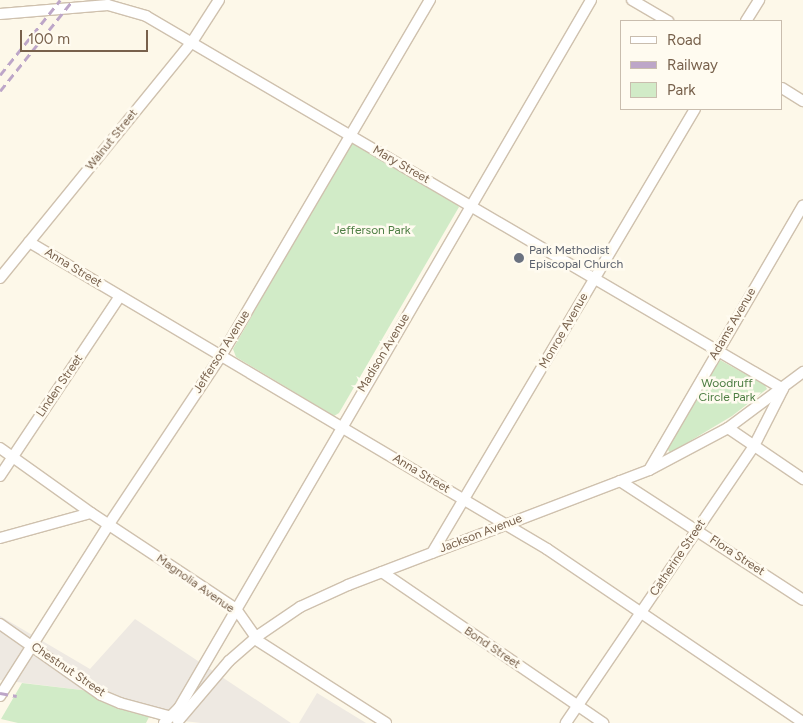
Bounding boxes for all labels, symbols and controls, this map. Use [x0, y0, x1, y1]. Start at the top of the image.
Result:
scale bar [22, 20, 150, 52]
legend [620, 20, 783, 110]
text: 100 m [28, 30, 70, 48]
text: Road [667, 31, 702, 49]
text: Railway [667, 56, 718, 74]
text: Park [667, 81, 696, 99]
street label: Walnut Street [83, 107, 141, 173]
street label: Mary Street [370, 143, 432, 187]
park label: Jefferson Park [333, 224, 411, 238]
place label: Park Methodist Episcopal Church [529, 244, 623, 272]
street label: Anna Street [42, 245, 104, 291]
marker: Park Methodist Episcopal Church [513, 252, 525, 264]
street label: Adams Avenue [707, 286, 759, 362]
street label: Monroe Avenue [537, 291, 591, 371]
street label: Jefferson Avenue [191, 308, 253, 396]
street label: Madison Avenue [355, 311, 413, 395]
street label: Linden Street [34, 352, 86, 420]
park label: Woodruff Circle Park [699, 377, 755, 405]
street label: Anna Street [390, 451, 452, 497]
street label: Jackson Avenue [438, 512, 524, 556]
street label: Catherine Street [647, 517, 709, 599]
street label: Flora Street [707, 533, 767, 579]
street label: Magnolia Avenue [153, 552, 237, 616]
street label: Bond Street [461, 624, 523, 672]
street label: Chestnut Street [28, 640, 108, 700]

